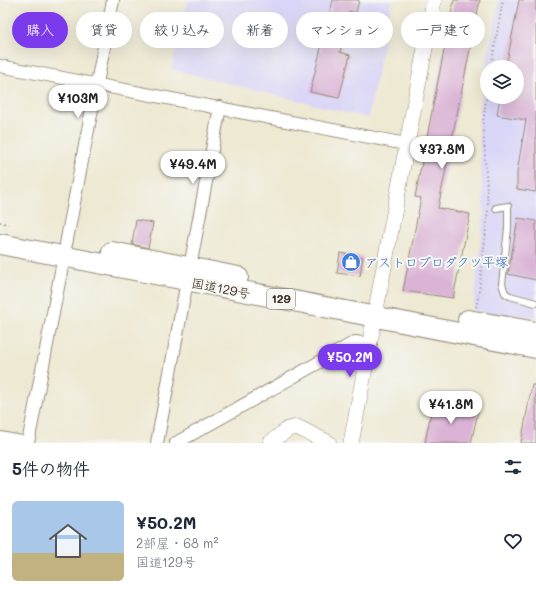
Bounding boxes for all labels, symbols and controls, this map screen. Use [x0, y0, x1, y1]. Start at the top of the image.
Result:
chip: 購入 [12, 12, 68, 48]
chip: 賃貸 [76, 12, 132, 48]
chip: 絞り込み [140, 12, 224, 48]
chip: 新着 [232, 12, 288, 48]
chip: マンション [296, 12, 393, 48]
chip: 一戸建て [401, 12, 485, 48]
map controls [480, 60, 524, 104]
button: layers [480, 60, 524, 104]
pin: ¥103M [50, 85, 106, 119]
text: ¥103M [58, 89, 98, 106]
pin: ¥37.8M [409, 136, 475, 170]
text: ¥37.8M [419, 140, 465, 157]
pin: ¥49.4M [160, 151, 226, 185]
text: ¥49.4M [169, 155, 217, 172]
shop icon: アストロプロダクツ平塚 [340, 251, 362, 273]
place label: アストロプロダクツ平塚 [365, 253, 508, 270]
street label: 国道129号 [190, 273, 252, 302]
road number: 129 [267, 289, 295, 309]
pin: ¥50.2M [317, 344, 383, 378]
text: ¥50.2M [327, 348, 373, 365]
pin: ¥41.8M [418, 391, 484, 425]
text: ¥41.8M [428, 395, 474, 412]
icon: filters [502, 456, 524, 478]
text: 5件の物件 [12, 457, 90, 479]
text: ¥50.2M [136, 511, 197, 533]
icon: home [44, 517, 92, 565]
icon: heart [502, 530, 524, 552]
text: 2部屋 · 68 m² [136, 534, 218, 551]
text: 国道129号 [136, 553, 196, 570]

